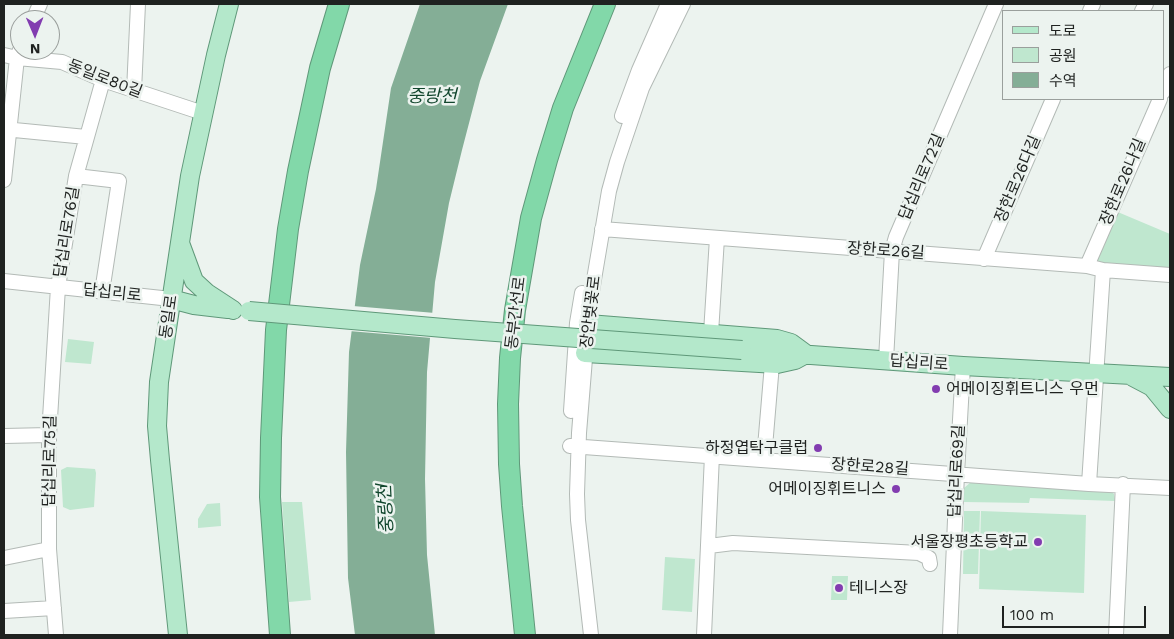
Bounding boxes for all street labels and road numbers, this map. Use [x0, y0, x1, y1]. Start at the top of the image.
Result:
street label: 동일로80길 [65, 56, 145, 102]
street label: 답십리로72길 [895, 131, 949, 223]
street label: 장한로26다길 [991, 133, 1045, 225]
street label: 장한로26나길 [1096, 136, 1150, 228]
street label: 답십리로76길 [50, 185, 84, 279]
street label: 장한로26길 [846, 239, 926, 263]
street label: 장안벚꽃로 [577, 274, 605, 350]
street label: 동부간선로 [502, 275, 530, 351]
street label: 답십리로 [82, 280, 142, 306]
street label: 동일로 [156, 294, 182, 340]
street label: 답십리로 [889, 351, 949, 375]
street label: 답십리로75길 [40, 415, 60, 507]
street label: 답십리로69길 [945, 424, 969, 518]
street label: 장한로28길 [830, 455, 910, 479]

